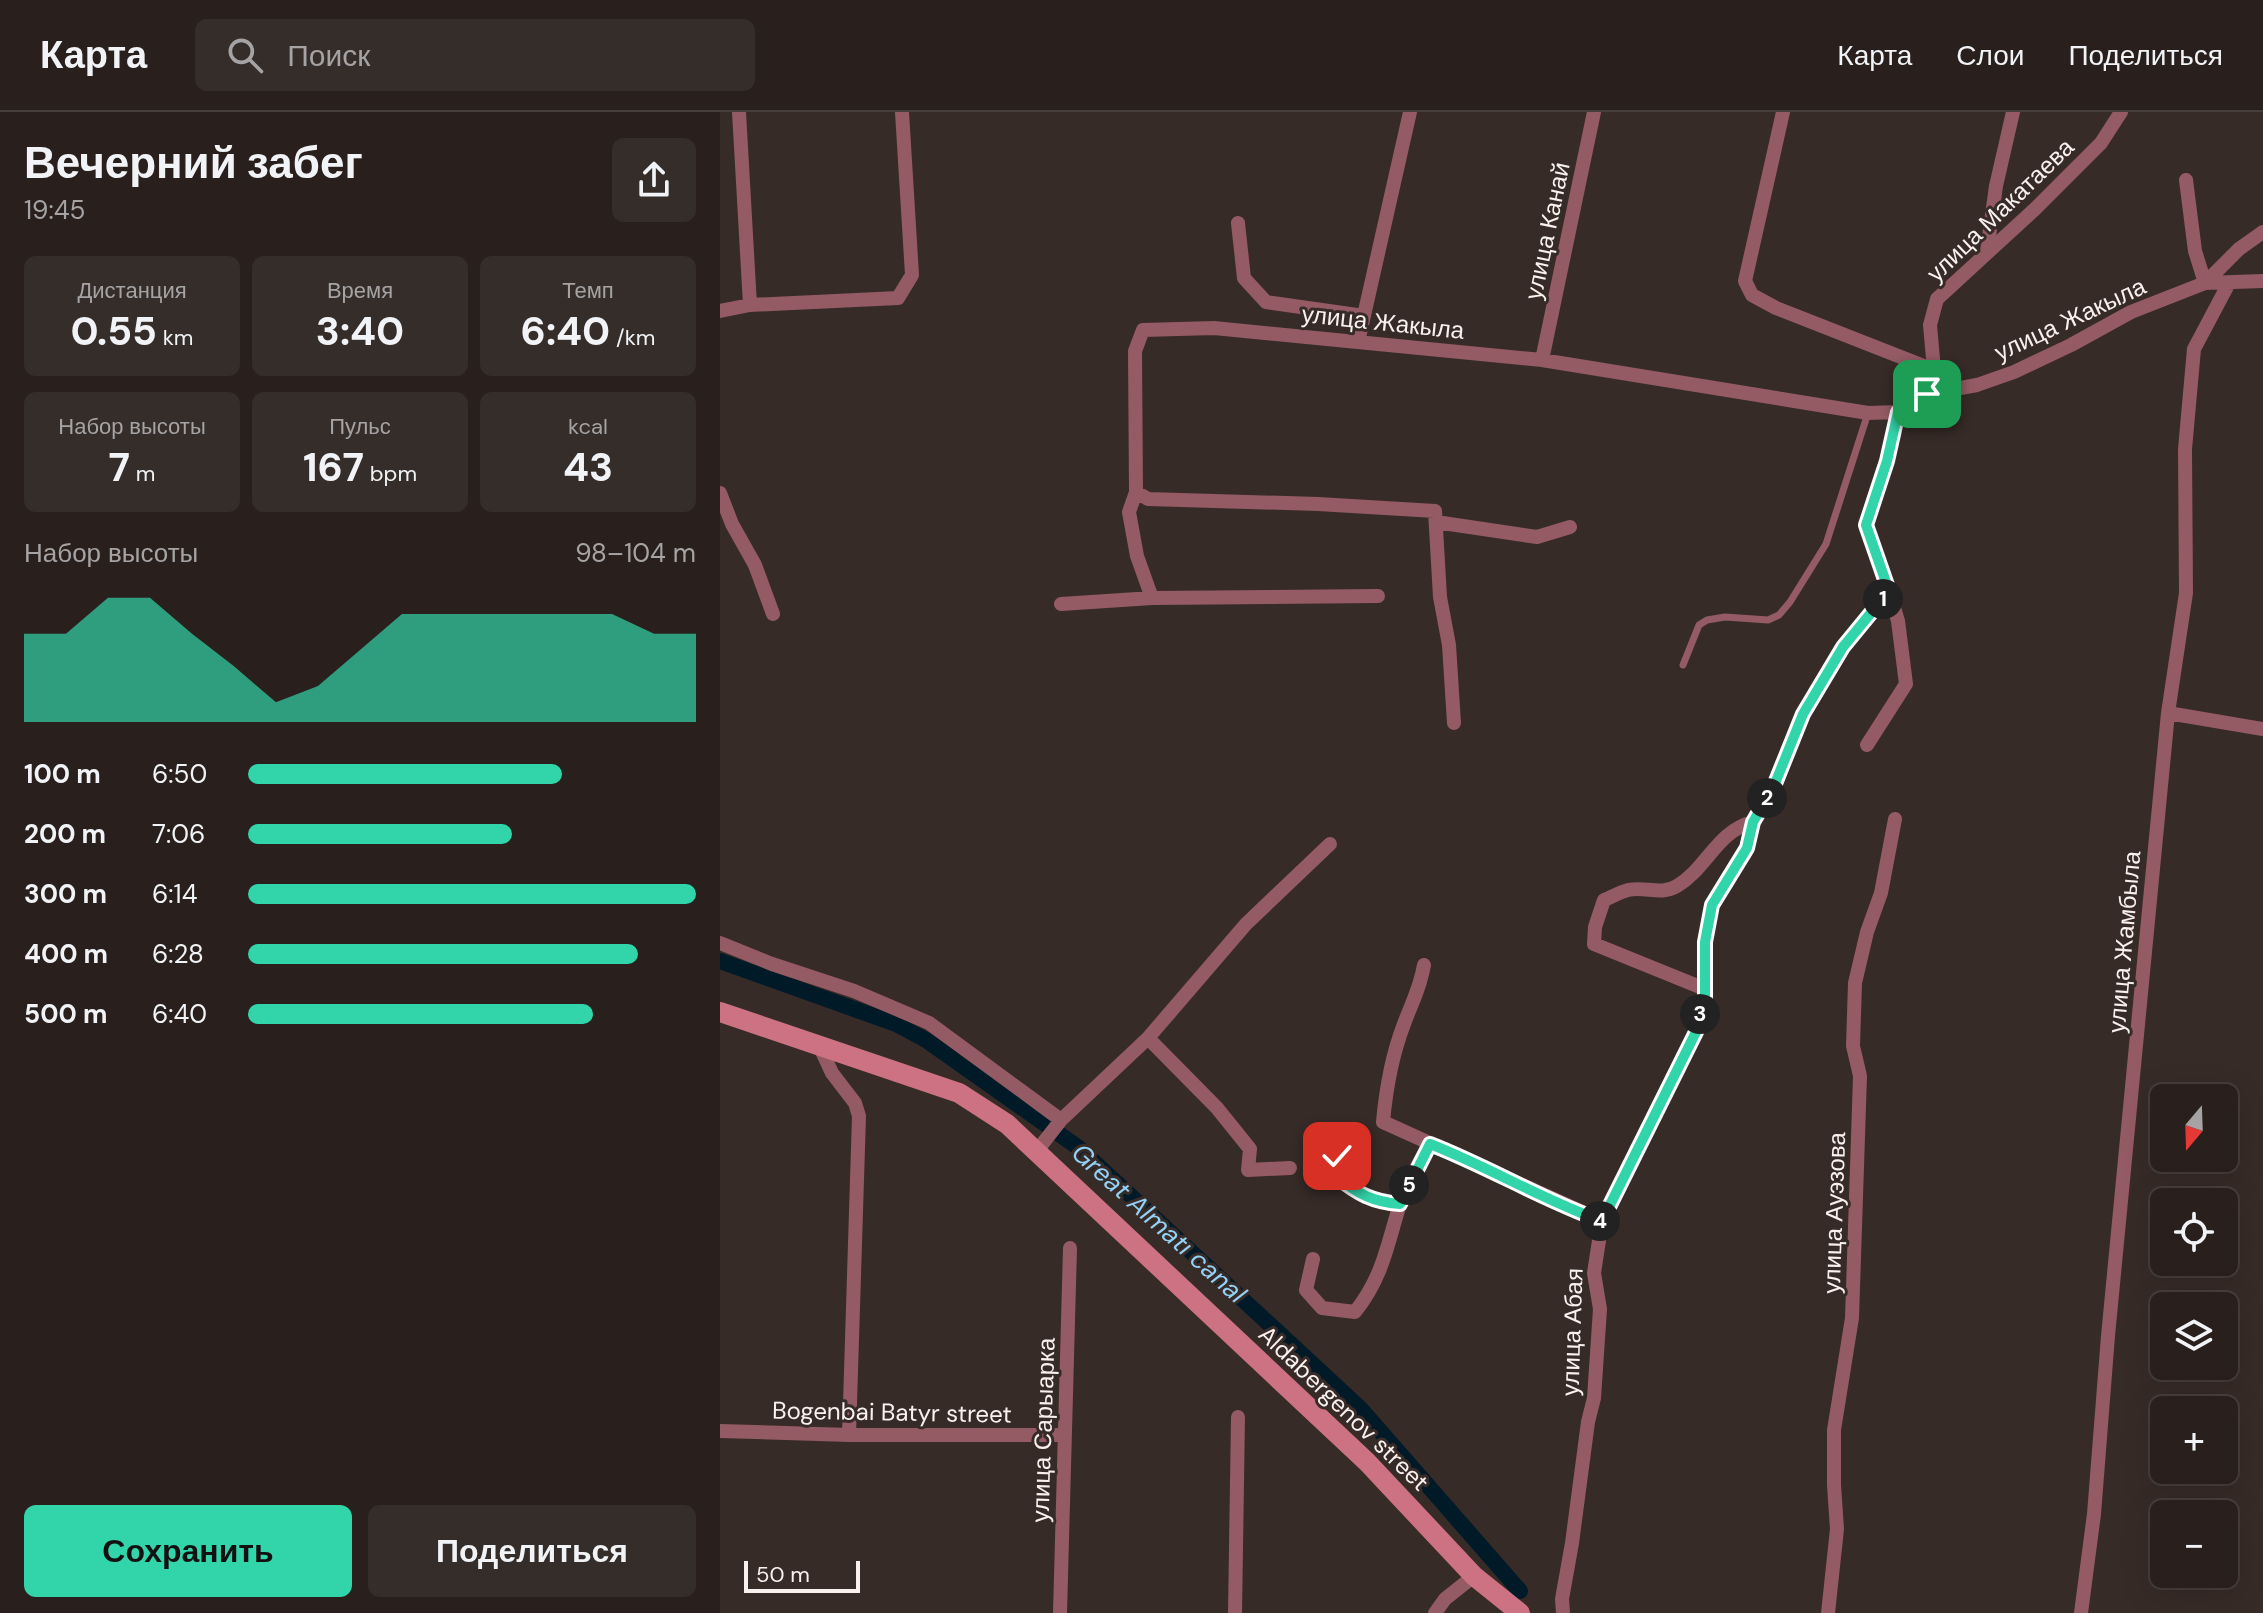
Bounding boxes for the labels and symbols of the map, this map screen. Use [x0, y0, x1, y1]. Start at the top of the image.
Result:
street label: улица Макатаева [1920, 131, 2081, 288]
street label: улица Канай [1517, 159, 1577, 303]
street label: улица Жакыла [1989, 270, 2151, 368]
street label: улица Жакыла [1300, 298, 1466, 346]
pin [1893, 360, 1961, 428]
pin: 1 [1863, 579, 1903, 619]
pin: 2 [1747, 778, 1787, 818]
street label: улица Жамбыла [2101, 849, 2147, 1034]
pin: 3 [1680, 994, 1720, 1034]
north arrow [2150, 1084, 2238, 1172]
pin [1303, 1122, 1371, 1190]
street label: улица Ауэзова [1816, 1131, 1852, 1294]
water label: Great Almatı canal [1065, 1136, 1254, 1311]
pin: 5 [1389, 1165, 1429, 1205]
pin: 4 [1580, 1201, 1620, 1241]
street label: улица Абая [1554, 1268, 1590, 1396]
street label: Aldabergenov street [1252, 1319, 1436, 1497]
street label: улица Сарыарка [1024, 1336, 1062, 1523]
street label: Bogenbai Batyr street [772, 1394, 1012, 1430]
scale bar [744, 1557, 860, 1593]

